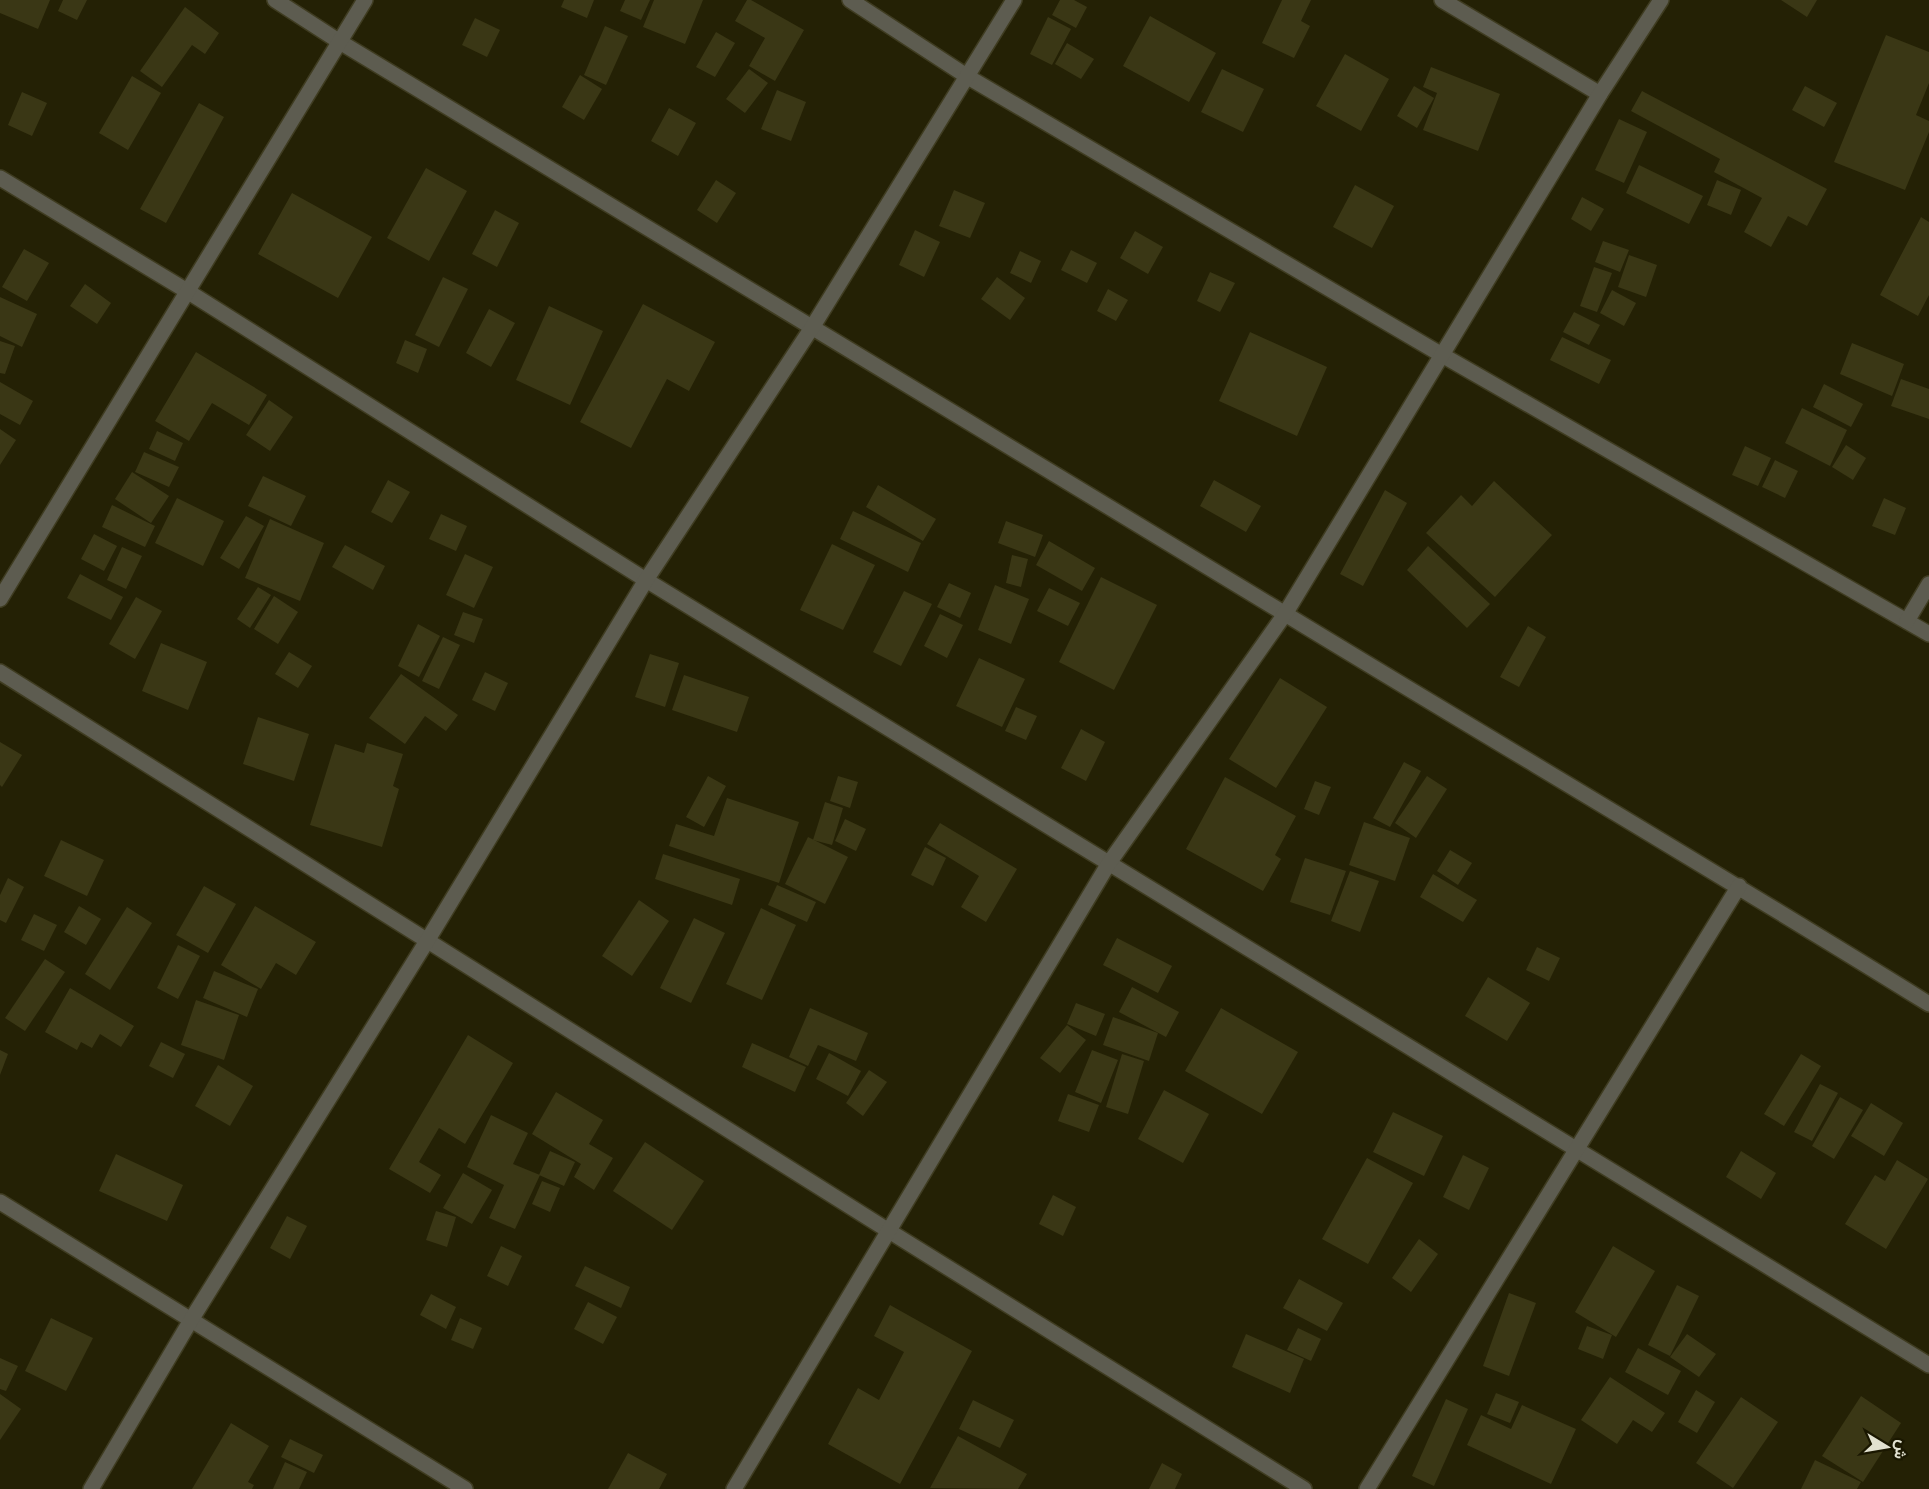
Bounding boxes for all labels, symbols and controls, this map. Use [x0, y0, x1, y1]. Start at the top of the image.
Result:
north arrow [1857, 1417, 1917, 1477]
text: ش [1890, 1439, 1912, 1461]

